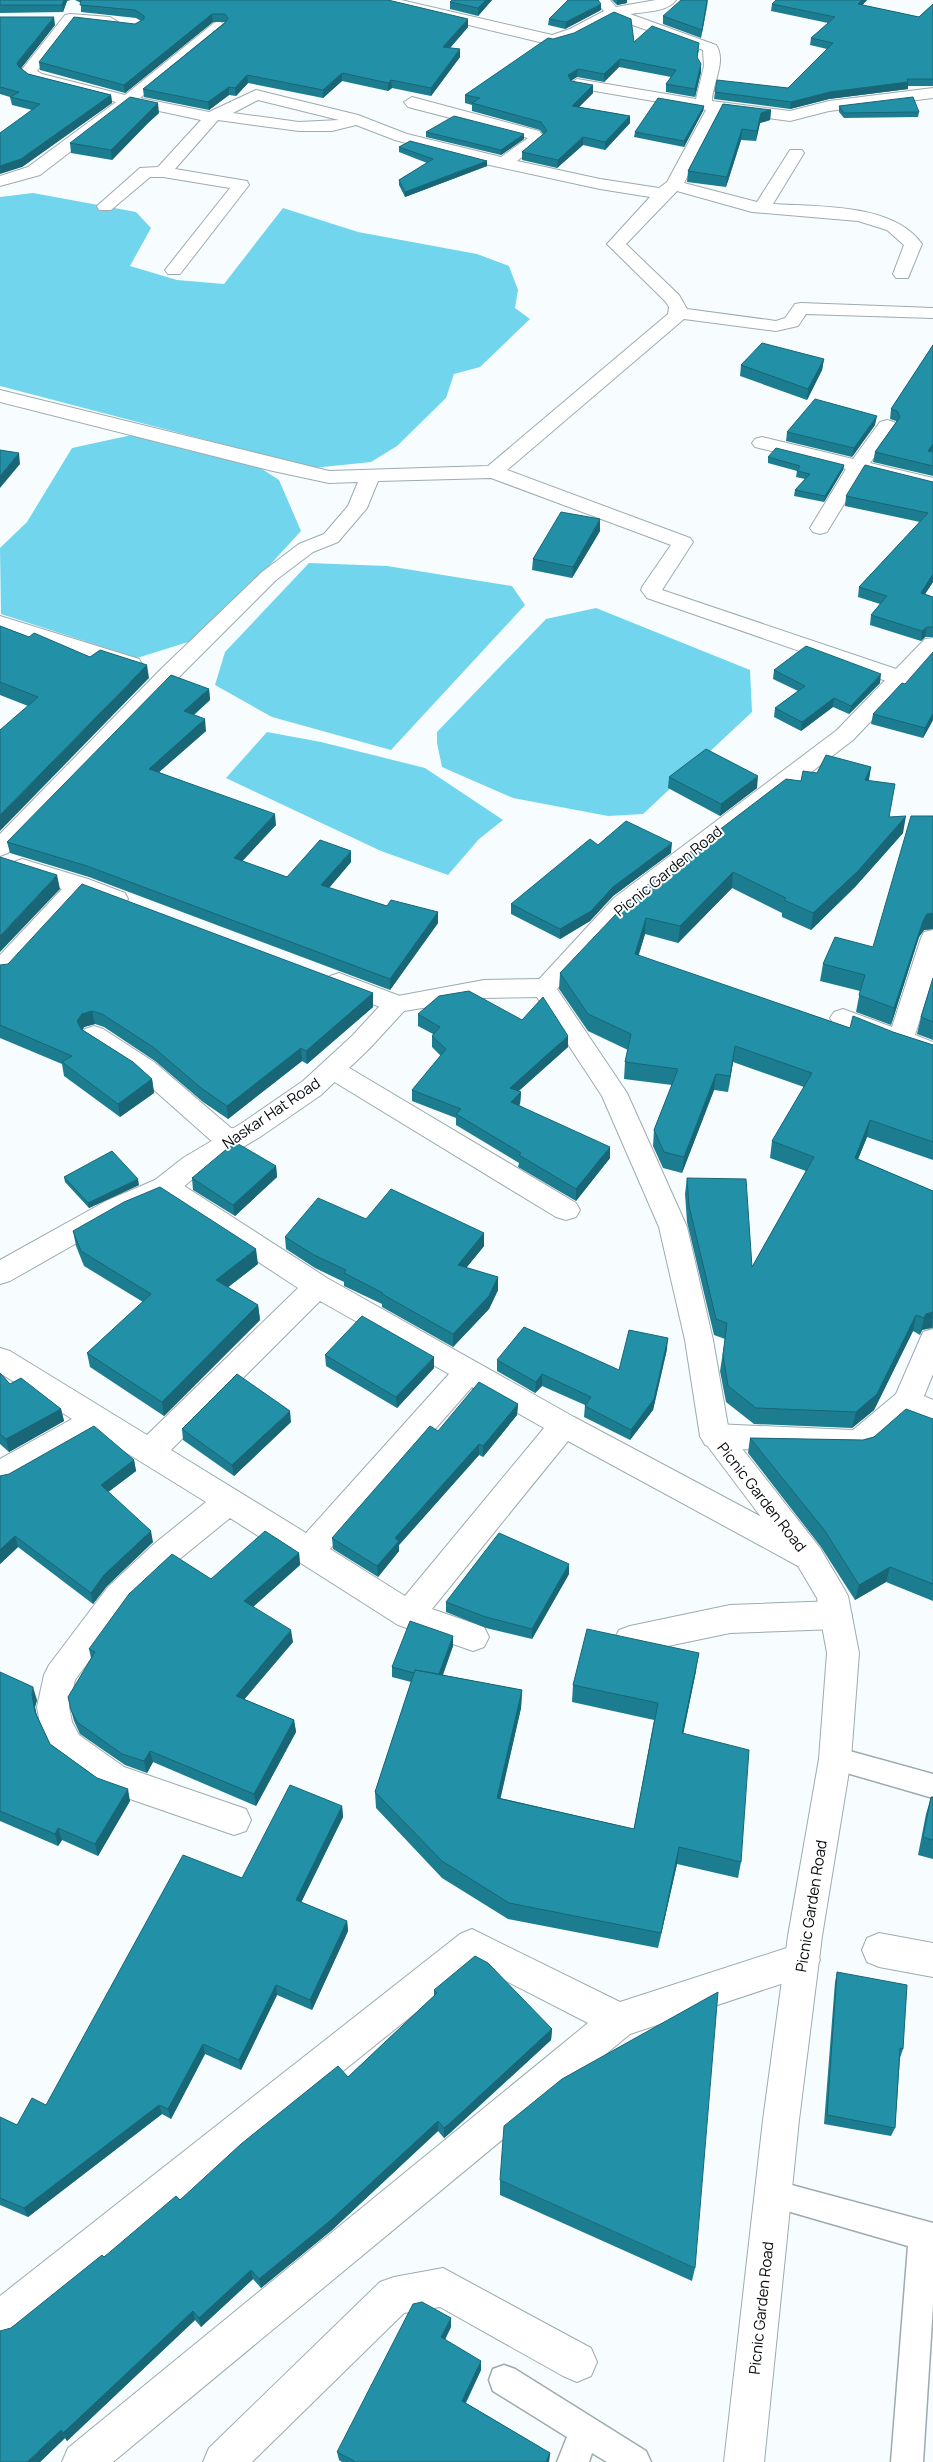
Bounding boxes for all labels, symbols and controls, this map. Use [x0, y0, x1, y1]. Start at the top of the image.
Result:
street label: Picnic Garden Road [609, 821, 727, 921]
street label: Naskar Hat Road [218, 1072, 324, 1154]
street label: Picnic Garden Road [713, 1438, 811, 1556]
street label: Picnic Garden Road [790, 1838, 832, 1974]
street label: Picnic Garden Road [744, 2240, 778, 2376]

